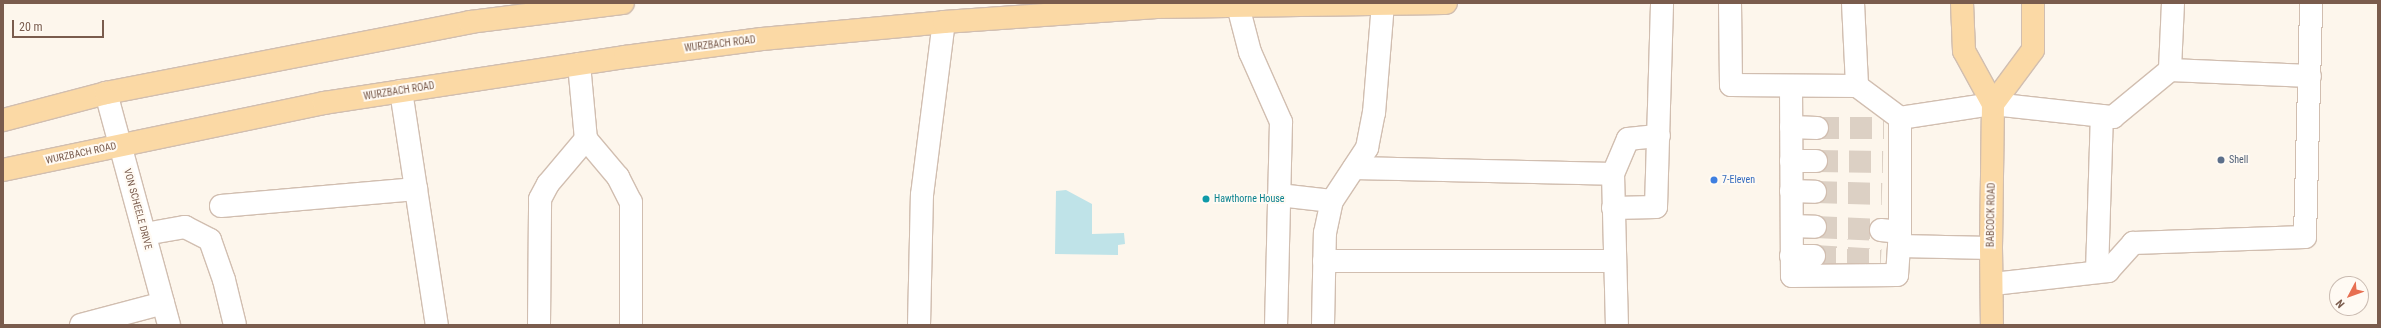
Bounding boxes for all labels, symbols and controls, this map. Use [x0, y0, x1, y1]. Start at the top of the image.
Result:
scale bar [14, 12, 106, 38]
text: 20 m [19, 20, 43, 34]
street label: WURZBACH ROAD [684, 34, 756, 54]
street label: WURZBACH ROAD [363, 79, 435, 103]
street label: WURZBACH ROAD [45, 140, 117, 166]
place label: Shell [2229, 154, 2248, 166]
marker: Shell [2216, 155, 2226, 165]
street label: VON SCHEELE DRIVE [121, 167, 155, 251]
place label: 7-Eleven [1722, 174, 1755, 186]
marker: 7-Eleven [1709, 175, 1719, 185]
street label: BABCOCK ROAD [1984, 183, 1998, 247]
place label: Hawthorne House [1214, 193, 1284, 205]
marker: Hawthorne House [1201, 194, 1211, 204]
north arrow [2329, 276, 2369, 316]
text: N [2333, 297, 2347, 310]

